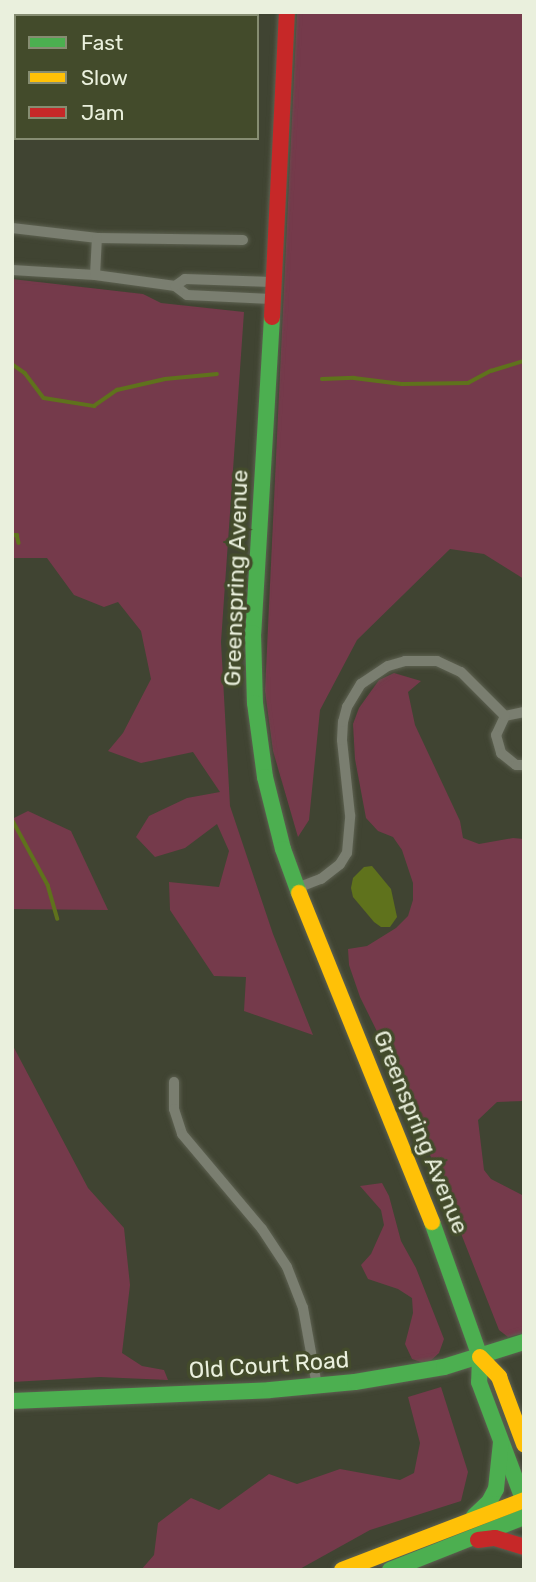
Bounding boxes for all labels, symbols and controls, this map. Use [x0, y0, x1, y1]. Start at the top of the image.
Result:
legend [14, 14, 259, 140]
text: Fast [81, 30, 123, 55]
text: Slow [81, 65, 128, 90]
text: Jam [81, 100, 125, 125]
street label: Greenspring Avenue [218, 469, 254, 687]
street label: Greenspring Avenue [367, 1026, 475, 1238]
street label: Old Court Road [188, 1346, 350, 1384]

